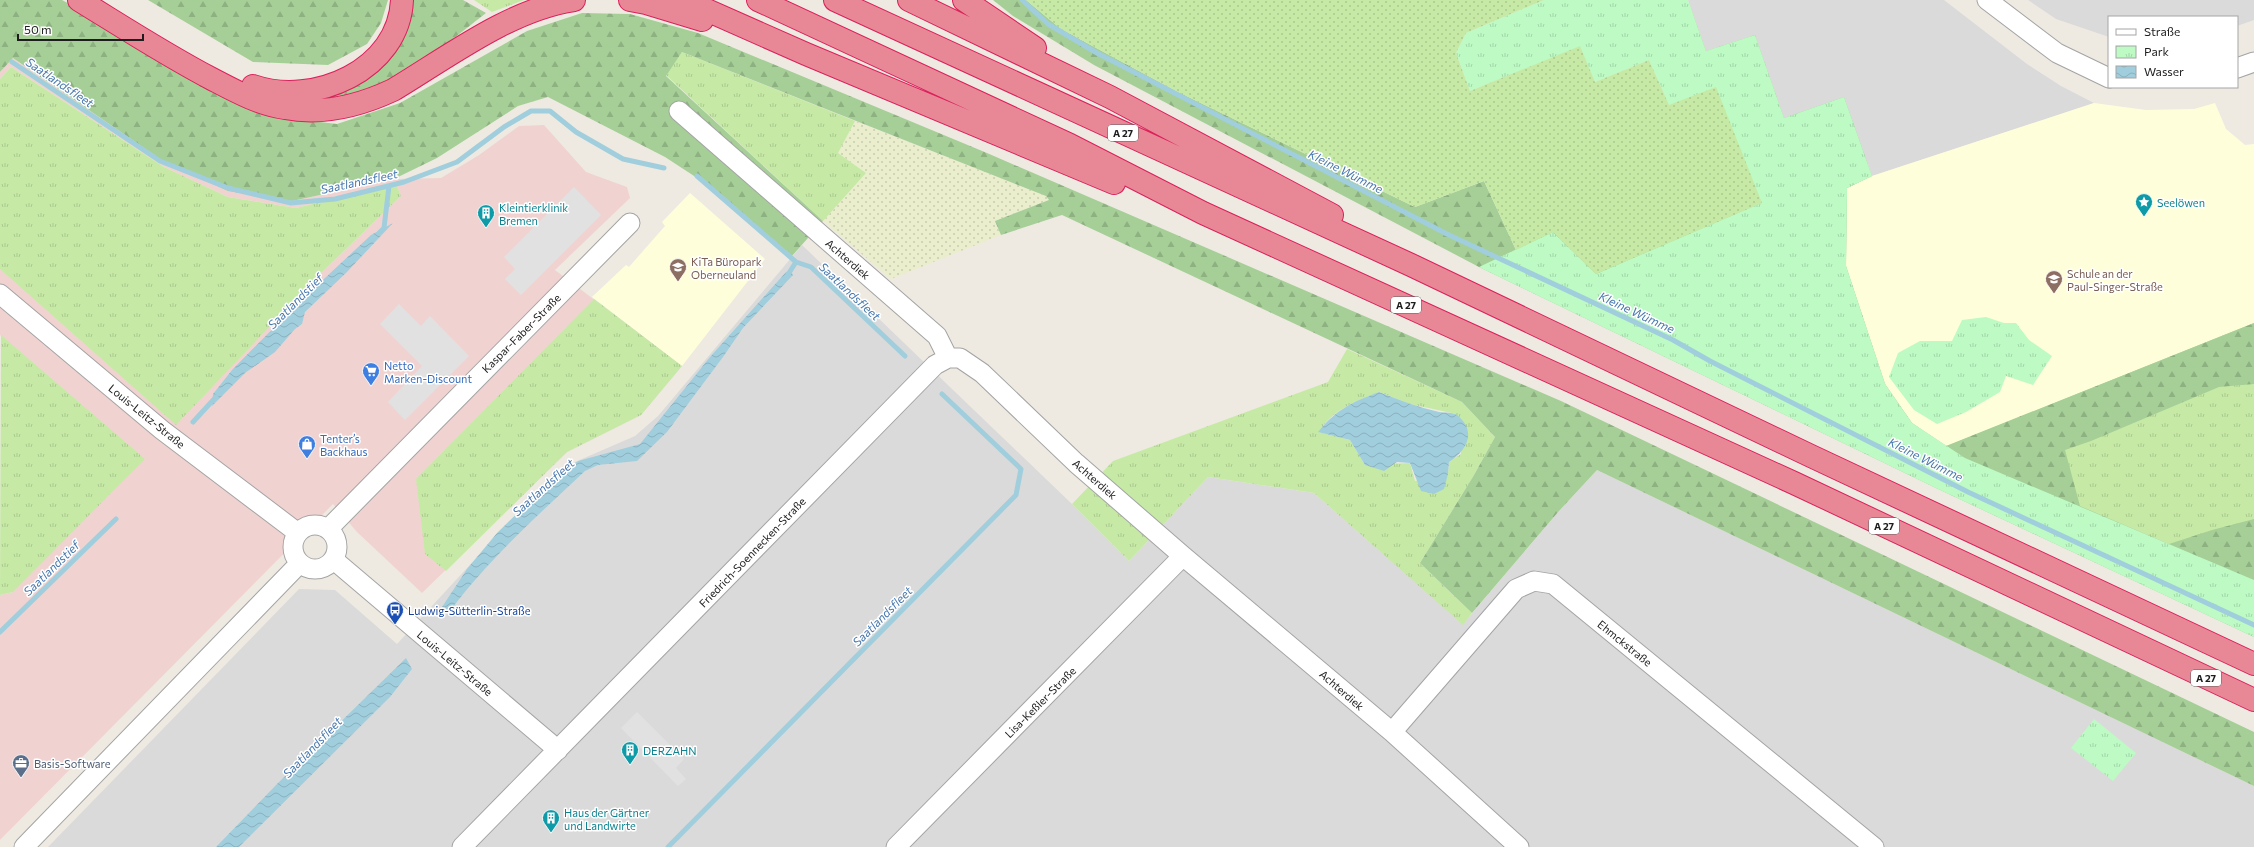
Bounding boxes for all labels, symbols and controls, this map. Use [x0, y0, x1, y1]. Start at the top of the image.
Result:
scale bar [18, 16, 143, 42]
legend [2108, 16, 2238, 88]
text: 50 m [24, 22, 52, 36]
text: Straße [2144, 24, 2180, 38]
text: Park [2144, 44, 2170, 58]
water label: Saatlandsfleet [24, 54, 97, 110]
text: Wasser [2144, 64, 2184, 78]
road number: A 27 [1108, 125, 1138, 141]
water label: Kleine Wümme [1306, 146, 1386, 196]
water label: Saatlandsfleet [319, 166, 400, 196]
place icon: Seelöwen [2134, 192, 2154, 217]
place label: Seelöwen [2157, 196, 2205, 209]
place label: Kleintierklinik Bremen [499, 201, 568, 227]
building icon: Kleintierklinik Bremen [476, 203, 496, 228]
street label: Achterdiek [823, 236, 873, 282]
place label: KiTa Büropark Oberneuland [691, 255, 762, 281]
school or university icon: KiTa Büropark Oberneuland [668, 257, 688, 282]
water label: Saatlandsfleet [817, 259, 884, 324]
place label: Schule an der Paul-Singer-Straße [2067, 267, 2163, 293]
school or university icon: Schule an der Paul-Singer-Straße [2044, 269, 2064, 294]
water label: Saatlandstief [265, 270, 326, 331]
water label: Kleine Wümme [1597, 288, 1678, 336]
street label: Kaspar-Faber-Straße [479, 291, 563, 375]
road number: A 27 [1391, 297, 1421, 313]
place label: Netto Marken-Discount [384, 359, 472, 385]
supermarket icon: Netto Marken-Discount [361, 361, 381, 386]
street label: Louis-Leitz-Straße [106, 381, 188, 451]
place label: Tenter’s Backhaus [320, 432, 367, 458]
shop icon: Tenter’s Backhaus [297, 434, 317, 459]
water label: Kleine Wümme [1886, 434, 1966, 484]
water label: Saatlandsfleet [509, 455, 578, 518]
street label: Achterdiek [1070, 456, 1120, 502]
street label: Friedrich-Soennecken-Straße [696, 494, 808, 610]
road number: A 27 [1869, 518, 1899, 534]
water label: Saatlandstief [20, 537, 83, 598]
water label: Saatlandsfleet [849, 583, 915, 649]
bus stop icon: Ludwig-Sütterlin-Straße [385, 600, 405, 625]
place label: Ludwig-Sütterlin-Straße [408, 604, 531, 617]
street label: Ehmckstraße [1595, 617, 1655, 669]
street label: Louis-Leitz-Straße [415, 628, 495, 698]
street label: Lisa-Keßler-Straße [1002, 664, 1078, 740]
street label: Achterdiek [1317, 667, 1367, 713]
road number: A 27 [2191, 670, 2221, 686]
water label: Saatlandsfleet [280, 713, 345, 780]
building icon: DERZAHN [620, 740, 640, 765]
place label: DERZAHN [643, 744, 697, 757]
office icon: Basis-Software [11, 753, 31, 778]
place label: Basis-Software [34, 757, 111, 770]
place label: Haus der Gärtner und Landwirte [564, 806, 650, 832]
building icon: Haus der Gärtner und Landwirte [541, 808, 561, 833]

